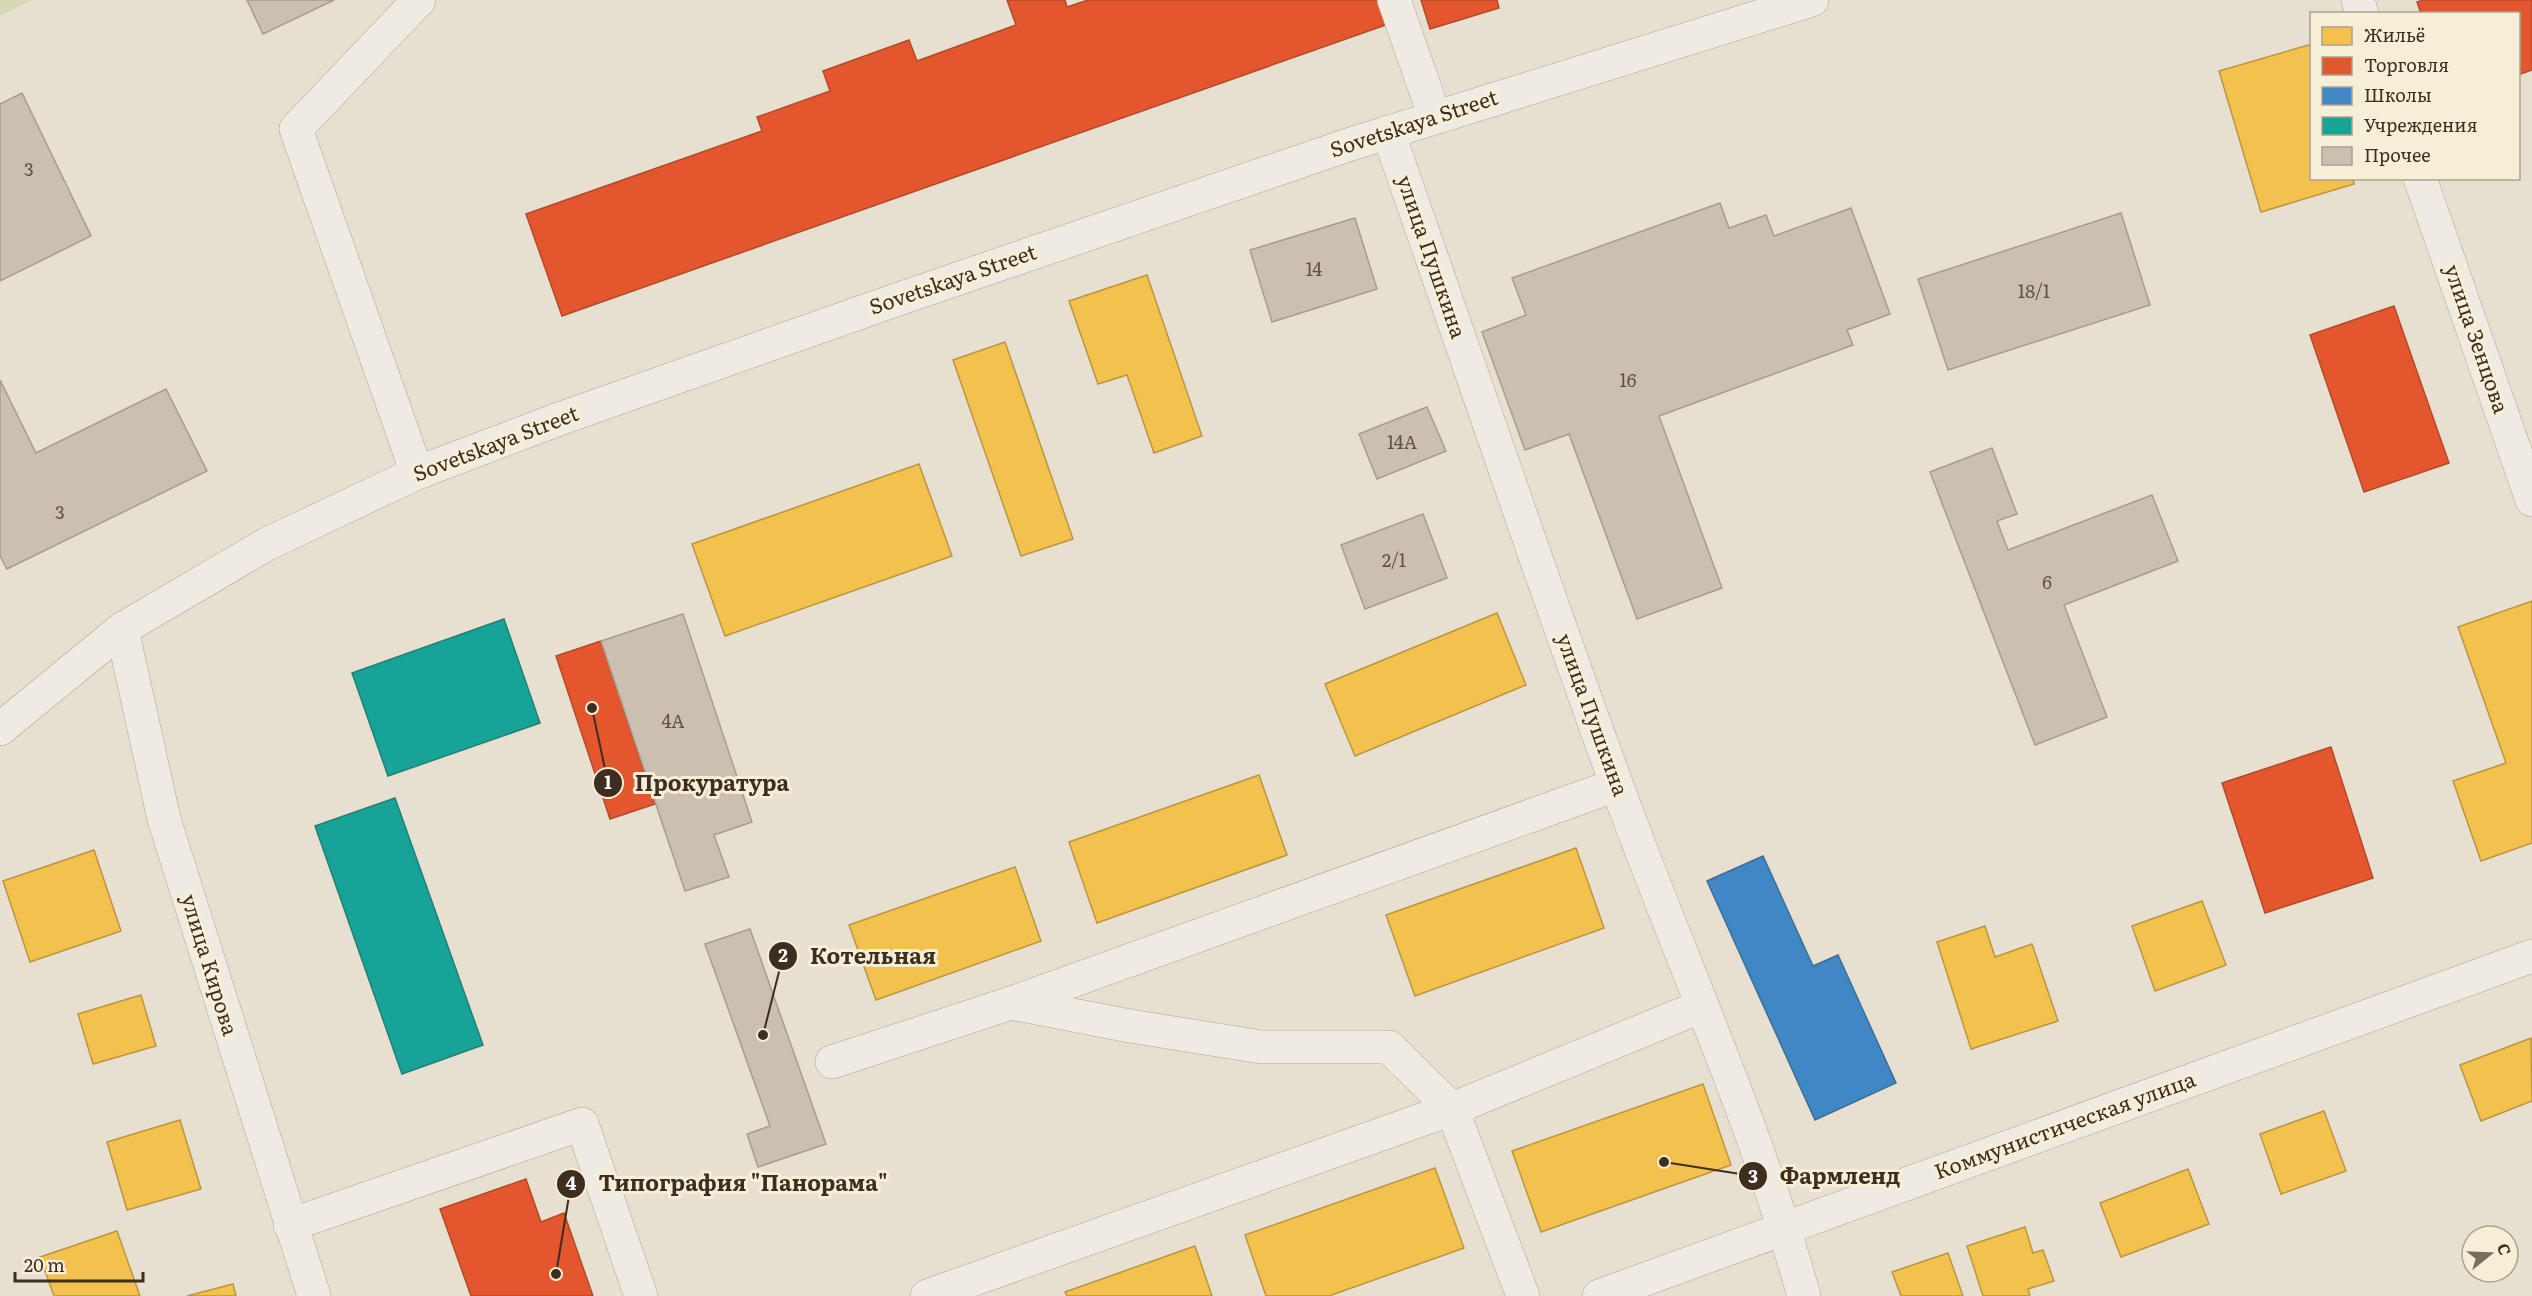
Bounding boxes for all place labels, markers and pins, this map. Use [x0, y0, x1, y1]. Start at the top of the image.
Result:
callout: Прокуратура [593, 763, 801, 803]
callout: Котельная [768, 936, 948, 976]
callout: Фармленд [1738, 1156, 1912, 1196]
callout: Типография "Панорама" [556, 1164, 899, 1204]

